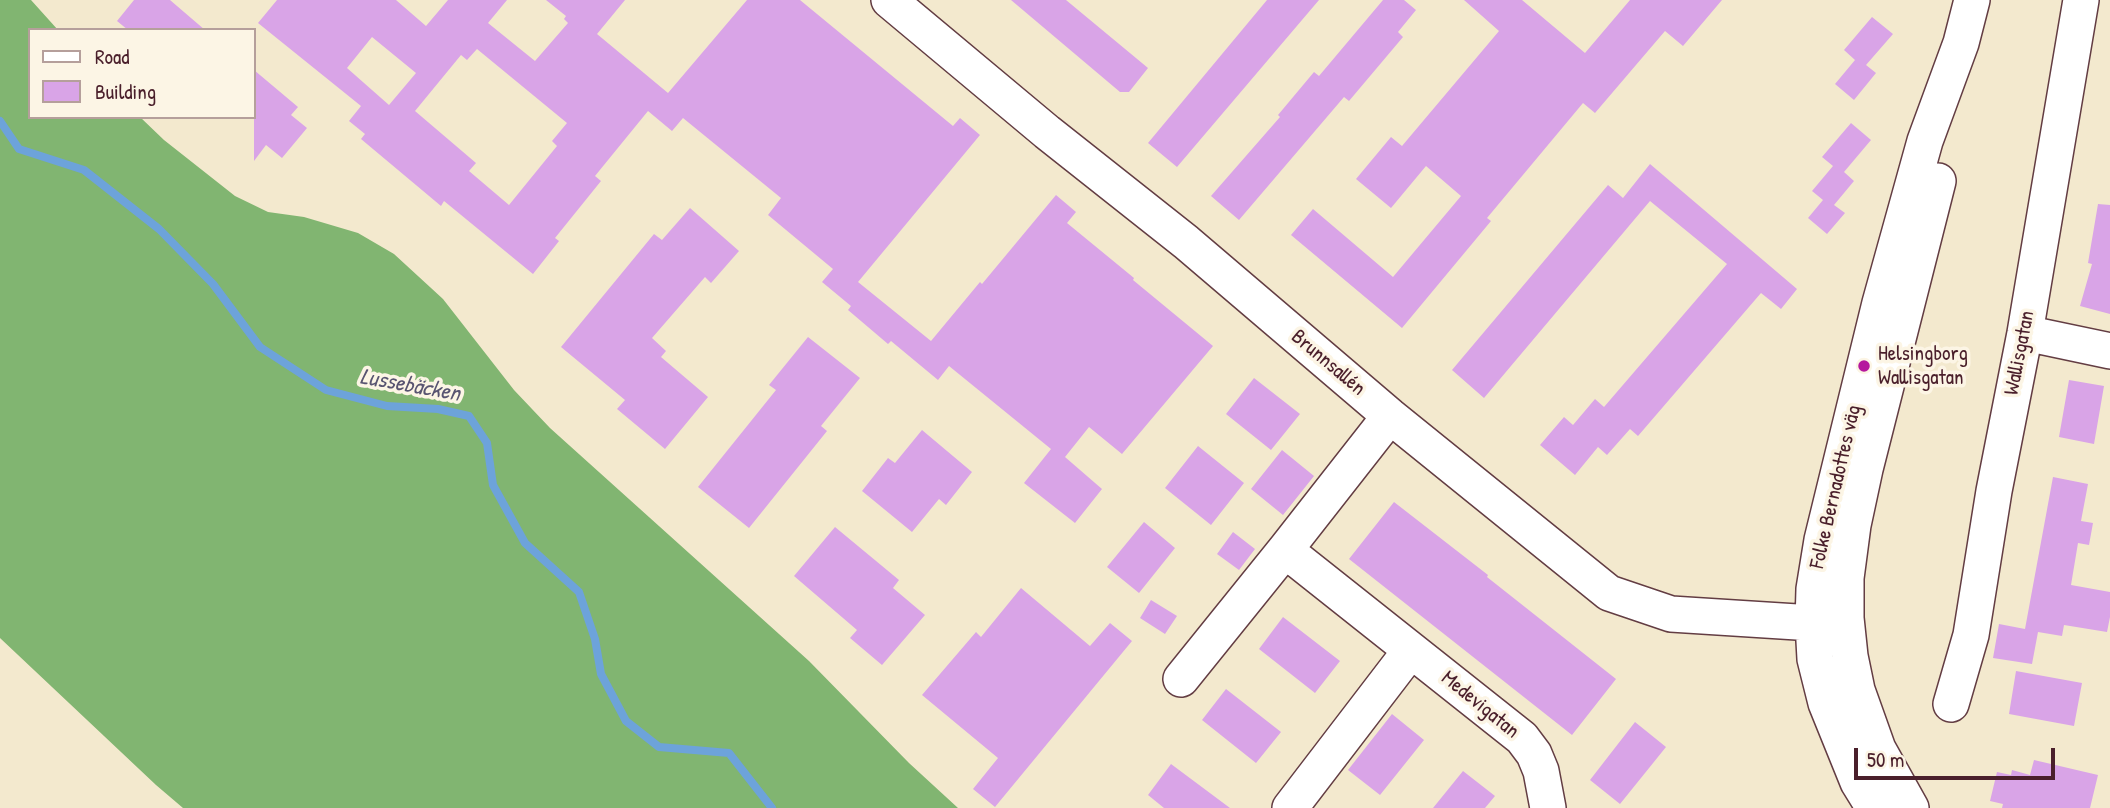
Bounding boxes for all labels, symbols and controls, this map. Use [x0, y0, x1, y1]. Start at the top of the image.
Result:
legend [28, 28, 256, 119]
text: Road [95, 42, 129, 71]
text: Building [95, 77, 156, 106]
street label: Wallisgatan [1999, 309, 2041, 397]
street label: Brunnsallén [1286, 325, 1370, 401]
place label: Helsingborg Wallisgatan [1878, 341, 1968, 391]
marker: Helsingborg Wallisgatan [1856, 358, 1872, 374]
water label: Lussebäcken [358, 364, 462, 408]
street label: Folke Bernadottes väg [1805, 403, 1867, 571]
street label: Medevigatan [1436, 666, 1524, 744]
scale bar [1858, 734, 2059, 778]
text: 50 m [1867, 745, 1904, 774]

